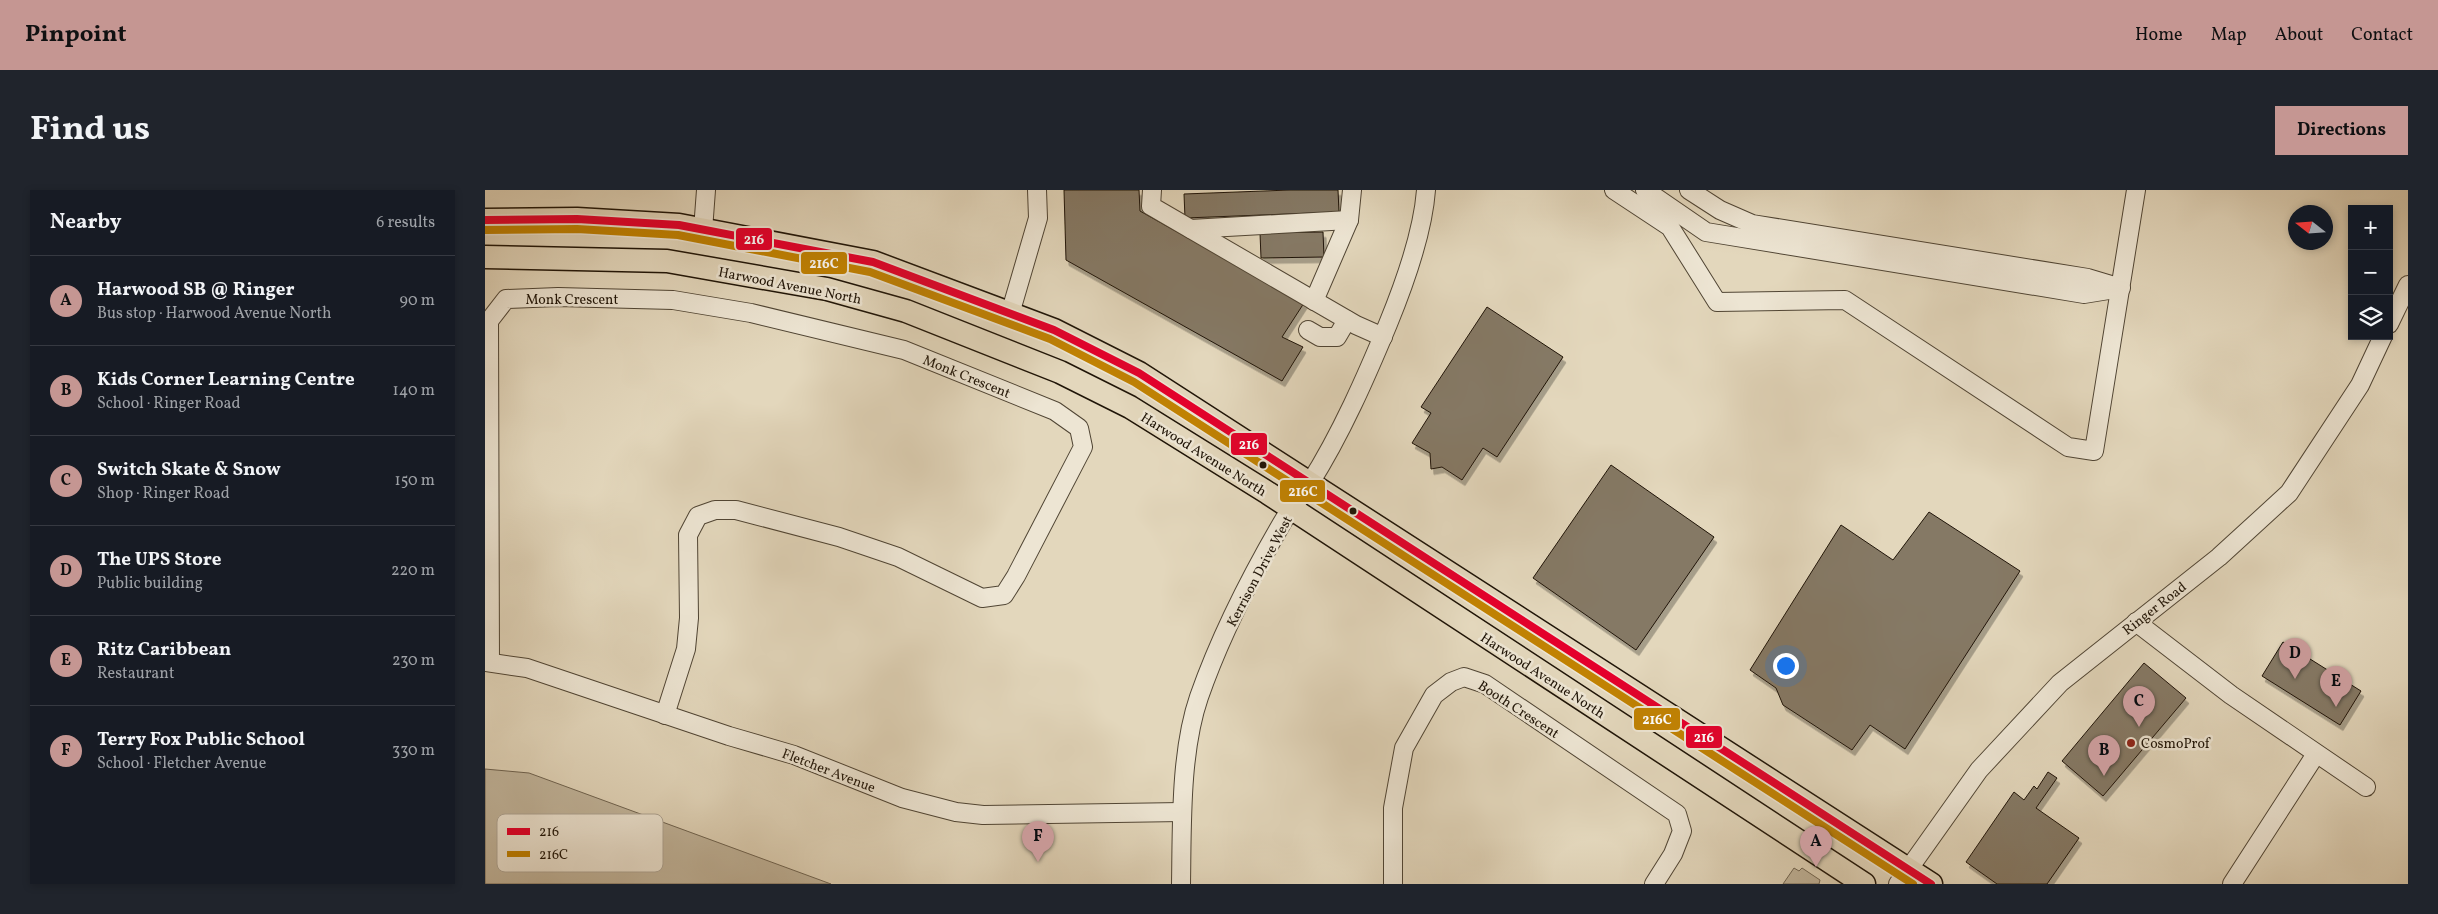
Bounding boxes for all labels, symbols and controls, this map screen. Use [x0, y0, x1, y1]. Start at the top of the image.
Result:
text: Pinpoint [25, 18, 127, 52]
text: Home [2135, 23, 2183, 48]
text: Map [2211, 23, 2247, 48]
text: About [2275, 23, 2323, 48]
text: Contact [2351, 23, 2413, 48]
text: Find us [30, 106, 150, 154]
button: Directions [2275, 106, 2408, 155]
north arrow [2288, 205, 2333, 250]
map controls [2348, 205, 2393, 340]
button: + [2348, 205, 2393, 250]
text: Nearby [50, 208, 121, 237]
text: 6 results [376, 212, 435, 234]
line badge: 216 [735, 227, 773, 251]
text: 216 [744, 231, 765, 250]
button: − [2348, 250, 2393, 295]
line badge: 216C [800, 251, 848, 275]
text: 216C [809, 255, 839, 274]
street label: Harwood Avenue North [717, 263, 863, 310]
text: Harwood SB @ Ringer [97, 277, 295, 303]
text: A [60, 290, 72, 312]
text: 90 m [399, 290, 435, 312]
street label: Monk Crescent [526, 291, 618, 310]
button: layers [2348, 295, 2393, 340]
text: Bus stop · Harwood Avenue North [97, 303, 332, 325]
street label: Monk Crescent [920, 351, 1013, 404]
text: Kids Corner Learning Centre [97, 367, 355, 393]
text: B [61, 380, 71, 402]
text: 140 m [393, 380, 435, 402]
text: School · Ringer Road [97, 393, 240, 415]
street label: Harwood Avenue North [1137, 409, 1270, 502]
line badge: 216 [1230, 432, 1268, 456]
text: 216 [1239, 436, 1260, 455]
text: Switch Skate & Snow [97, 457, 281, 483]
unlabelled marker [1258, 460, 1268, 470]
text: C [61, 470, 71, 492]
text: 150 m [394, 470, 435, 492]
line badge: 216C [1279, 479, 1326, 503]
text: Shop · Ringer Road [97, 483, 230, 505]
text: 216C [1288, 483, 1318, 502]
unlabelled marker [1348, 506, 1358, 516]
street label: Kerrison Drive West [1223, 513, 1298, 631]
text: The UPS Store [97, 547, 221, 573]
text: D [60, 560, 72, 582]
text: 220 m [391, 560, 435, 582]
text: Public building [97, 573, 203, 595]
street label: Ringer Road [2119, 578, 2191, 640]
street label: Harwood Avenue North [1476, 629, 1608, 724]
text: Ritz Caribbean [97, 637, 231, 663]
pin: D [2279, 638, 2311, 679]
text: E [61, 650, 71, 672]
text: 230 m [392, 650, 435, 672]
your location [1773, 653, 1799, 679]
text: Restaurant [97, 663, 175, 685]
pin: E [2320, 666, 2352, 707]
street label: Booth Crescent [1474, 677, 1563, 744]
pin: C [2123, 686, 2155, 727]
line badge: 216C [1633, 707, 1681, 731]
text: 216C [1642, 711, 1672, 730]
line badge: 216 [1685, 725, 1723, 749]
text: Terry Fox Public School [97, 727, 305, 753]
text: 216 [1694, 729, 1715, 748]
pin: B [2088, 735, 2120, 776]
place label: CosmoProf [2141, 735, 2211, 754]
marker: CosmoProf [2125, 737, 2137, 749]
text: F [61, 740, 71, 762]
text: 330 m [392, 740, 435, 762]
street label: Fletcher Avenue [779, 745, 878, 798]
text: School · Fletcher Avenue [97, 753, 266, 775]
legend [497, 814, 663, 872]
pin: F [1022, 821, 1054, 862]
text: 216 [539, 823, 559, 842]
pin: A [1800, 826, 1832, 867]
text: 216C [539, 846, 568, 865]

